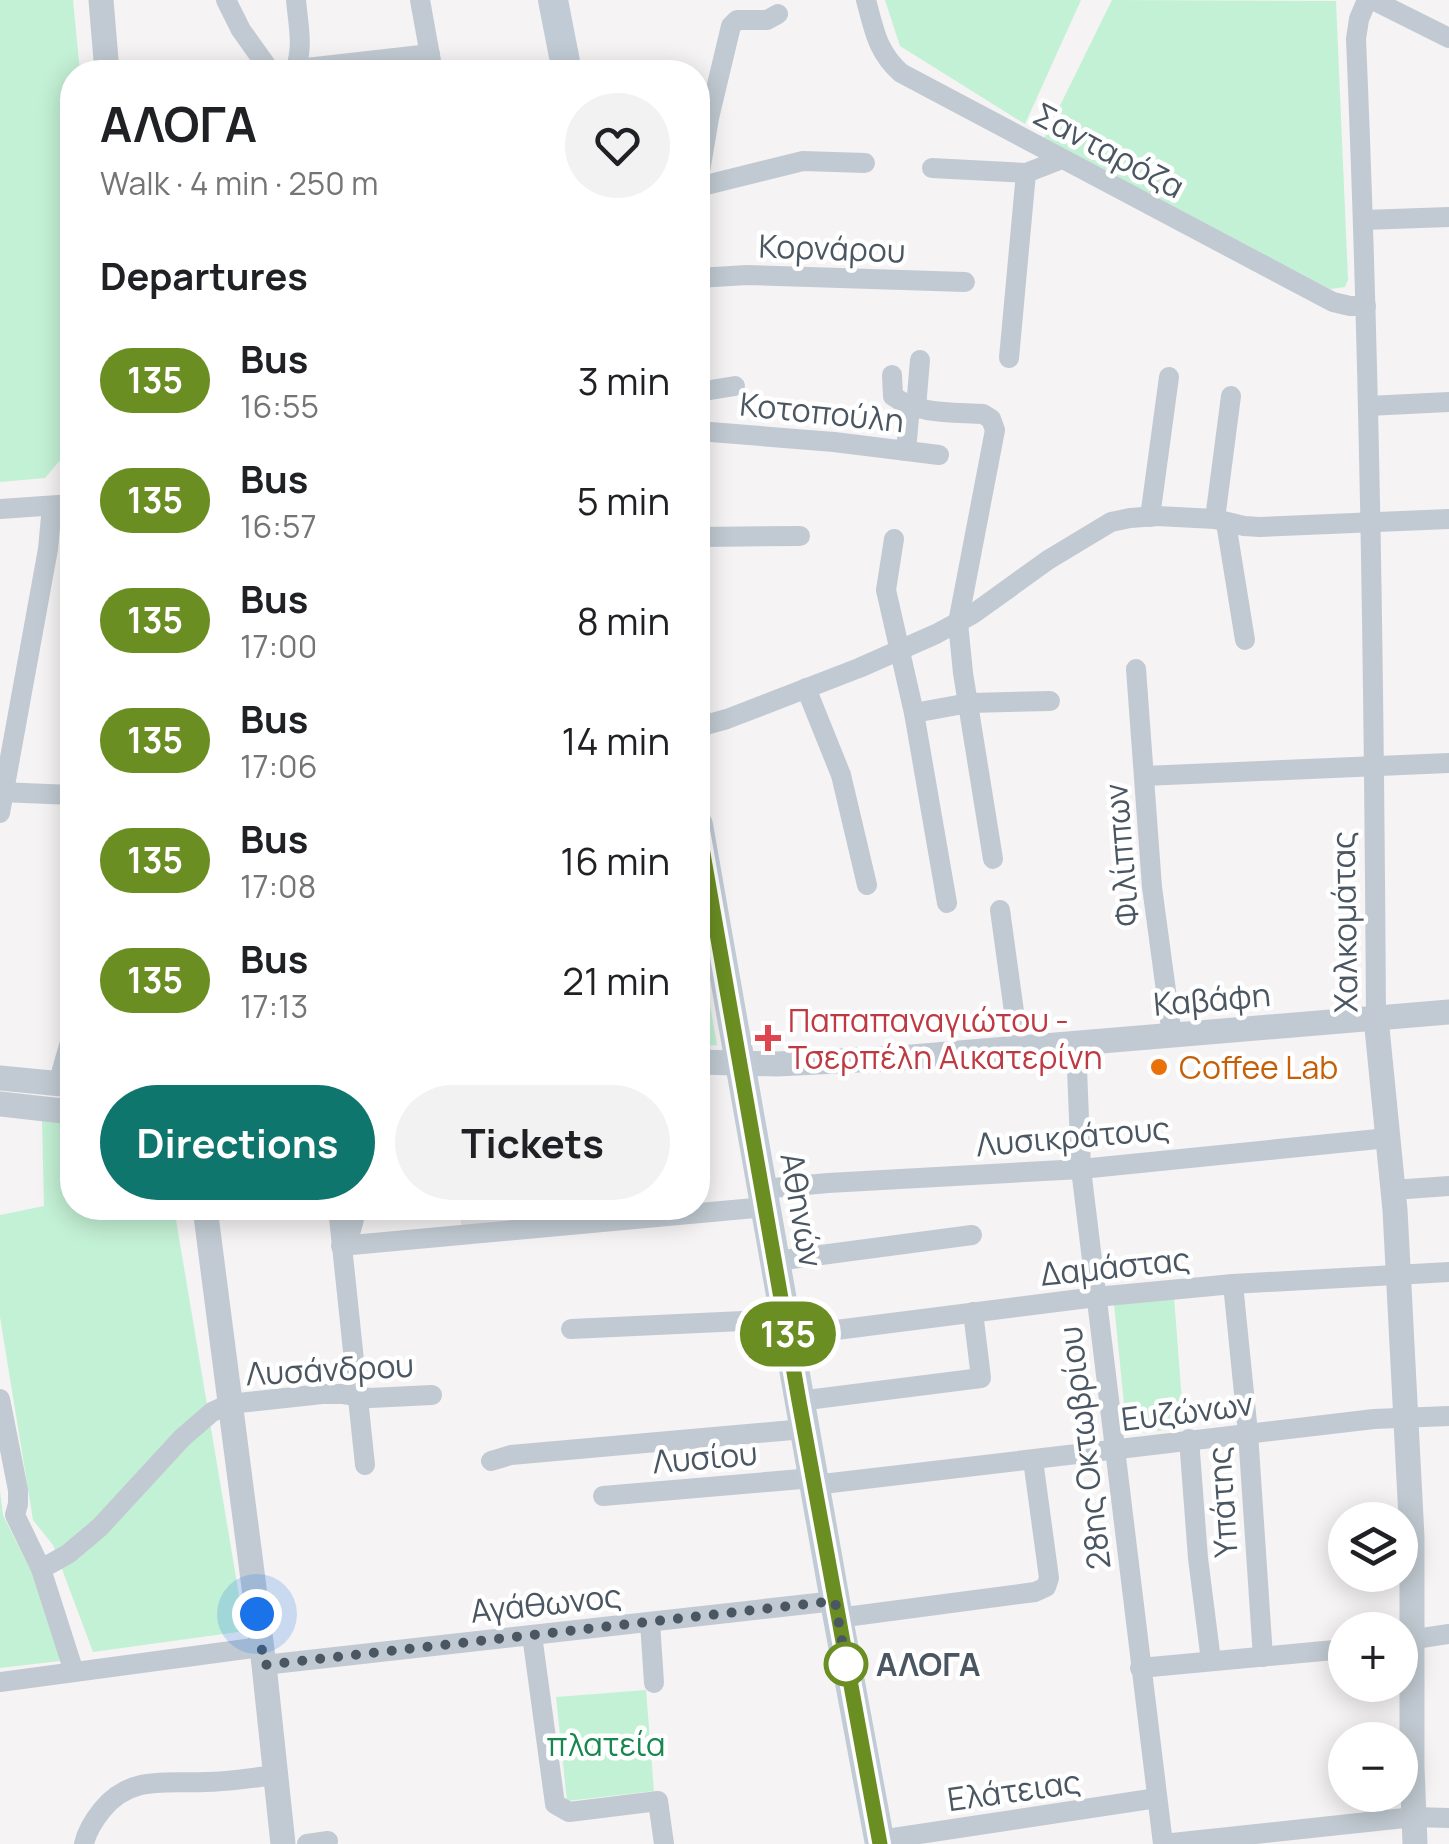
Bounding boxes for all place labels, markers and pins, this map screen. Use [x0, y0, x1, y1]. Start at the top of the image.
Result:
place label: Παπαπαναγιώτου - Τσερπέλη Αικατερίνη [788, 998, 1102, 1079]
marker: Παπαπαναγιώτου - Τσερπέλη Αικατερίνη [757, 1027, 779, 1049]
place label: Coffee Lab [1179, 1045, 1338, 1089]
marker: Coffee Lab [1148, 1056, 1170, 1078]
place label: ΑΛΟΓΑ [876, 1642, 981, 1686]
marker: ΑΛΟΓΑ [825, 1643, 867, 1685]

